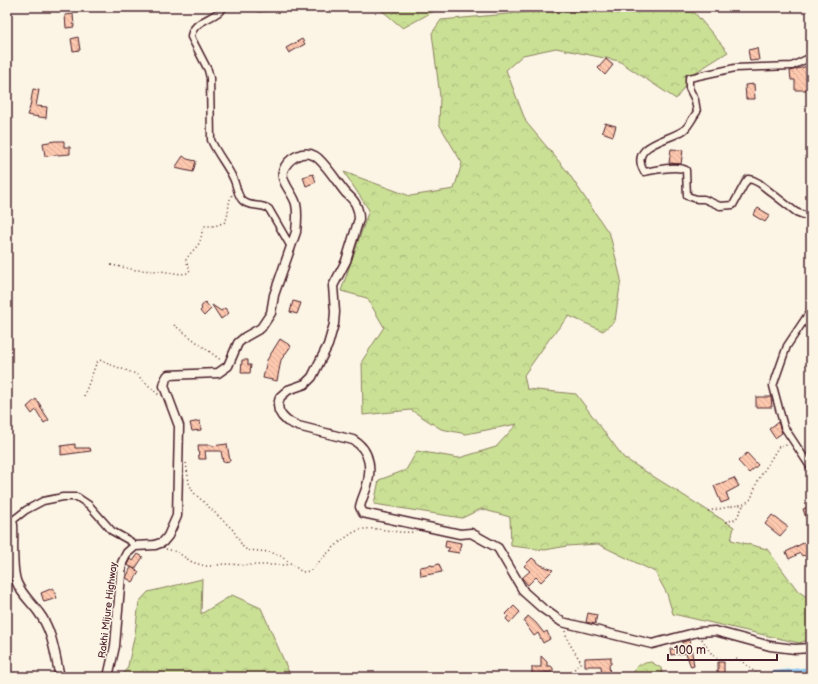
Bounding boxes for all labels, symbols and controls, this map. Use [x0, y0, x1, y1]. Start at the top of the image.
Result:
street label: Rakhi Mijure Highway [96, 561, 120, 659]
scale bar [668, 636, 777, 662]
text: 100 m [674, 643, 706, 658]

